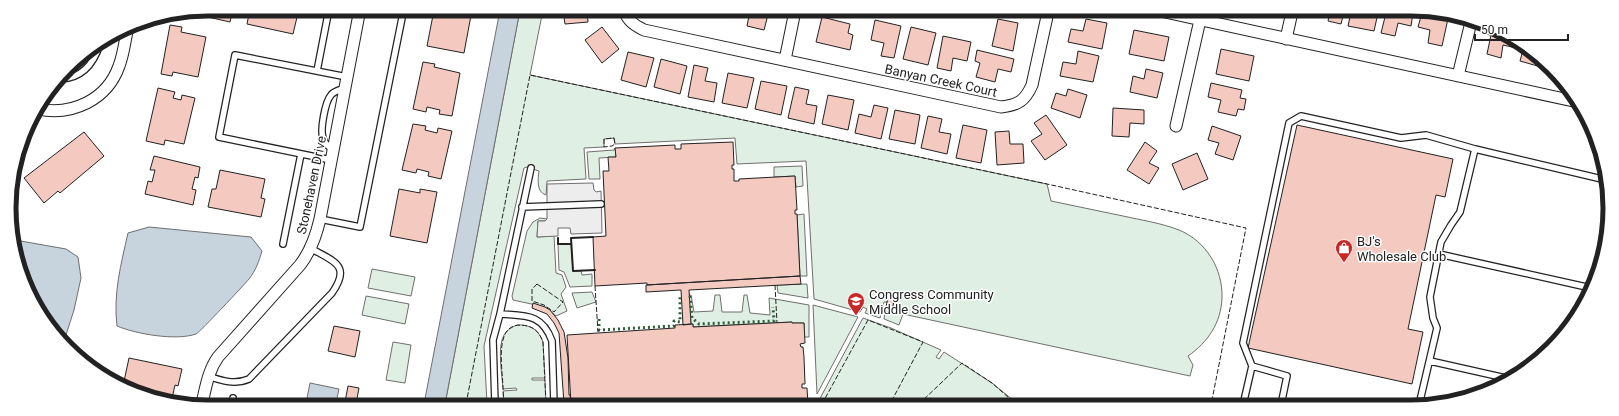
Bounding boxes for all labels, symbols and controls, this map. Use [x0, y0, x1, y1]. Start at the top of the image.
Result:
scale bar [1475, 16, 1568, 42]
text: 50 m [1481, 23, 1508, 37]
street label: Banyan Creek Court [883, 61, 998, 100]
street label: Stonehaven Drive [294, 134, 329, 236]
place label: BJ's Wholesale Club [1357, 234, 1446, 264]
shop icon: BJ's Wholesale Club [1334, 238, 1354, 263]
place label: Congress Community Middle School [869, 287, 994, 317]
school or university icon: Congress Community Middle School [846, 291, 866, 316]

